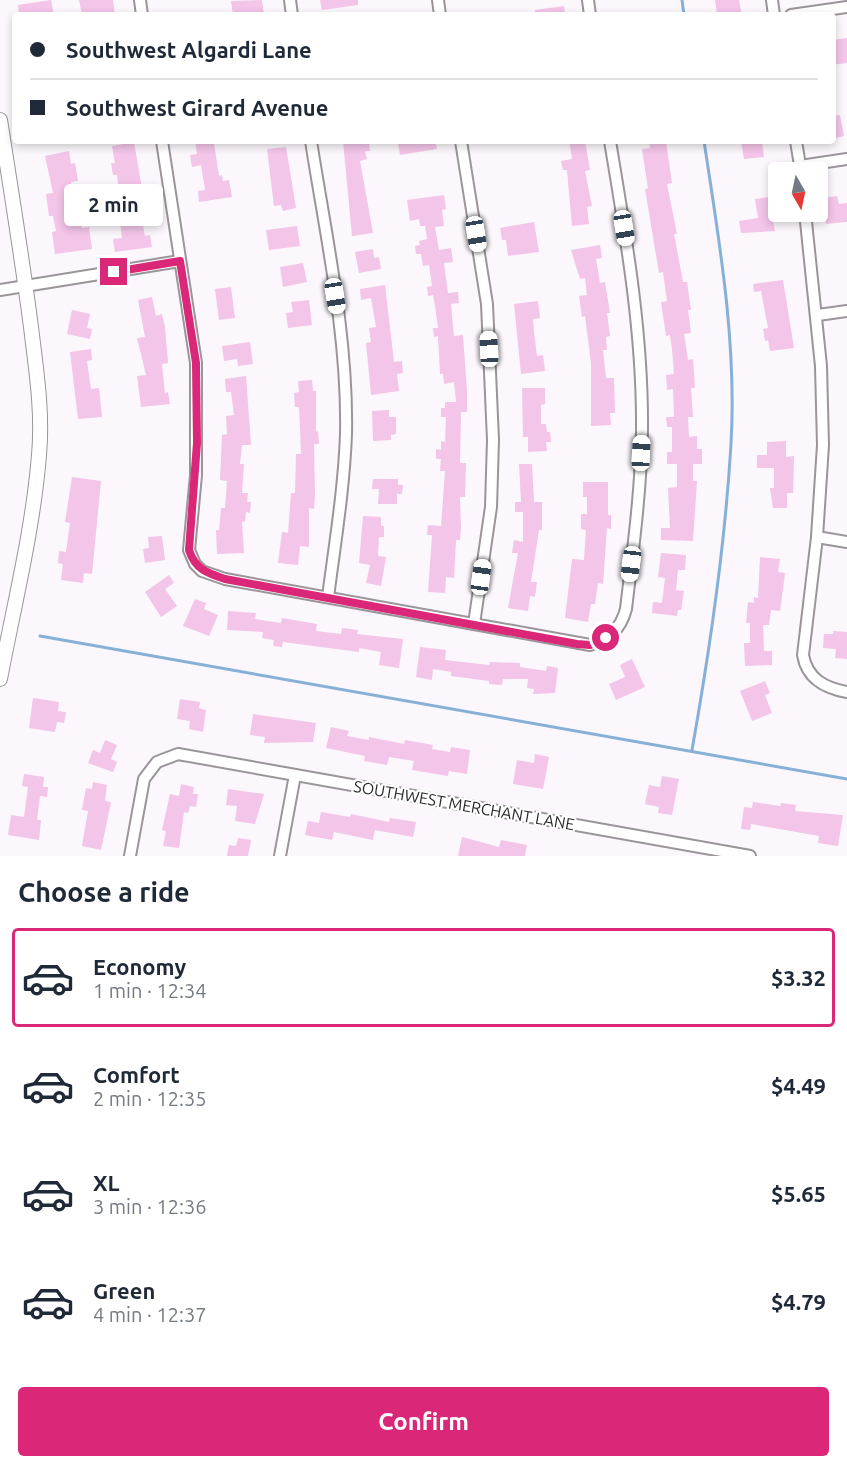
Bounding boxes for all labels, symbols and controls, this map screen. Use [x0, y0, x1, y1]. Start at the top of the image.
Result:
text: Southwest Algardi Lane [66, 37, 312, 62]
text: Southwest Girard Avenue [66, 95, 328, 120]
north arrow [768, 162, 828, 222]
map controls [768, 162, 828, 222]
callout: 2 min [64, 185, 164, 227]
text: 2 min [88, 193, 139, 216]
car [612, 209, 636, 247]
car [464, 215, 488, 253]
route end [100, 258, 127, 285]
car [323, 277, 347, 315]
car [479, 331, 499, 367]
car [631, 435, 651, 471]
car [620, 545, 642, 583]
car [470, 558, 492, 596]
route start [592, 624, 619, 651]
street label: SOUTHWEST MERCHANT LANE [352, 777, 576, 833]
text: Choose a ride [18, 877, 190, 907]
icon: car [21, 951, 75, 1005]
text: Economy [93, 954, 186, 979]
text: $3.32 [771, 965, 826, 990]
text: 1 min · 12:34 [93, 979, 207, 1002]
icon: car [21, 1059, 75, 1113]
text: Comfort [93, 1062, 180, 1087]
text: $4.49 [771, 1073, 826, 1098]
text: 2 min · 12:35 [93, 1087, 207, 1110]
icon: car [21, 1167, 75, 1221]
text: XL [93, 1170, 120, 1195]
text: $5.65 [771, 1181, 826, 1206]
text: 3 min · 12:36 [93, 1195, 207, 1218]
icon: car [21, 1275, 75, 1329]
text: Green [93, 1278, 155, 1303]
text: $4.79 [771, 1289, 826, 1314]
text: 4 min · 12:37 [93, 1303, 207, 1326]
button: Confirm [18, 1387, 829, 1456]

